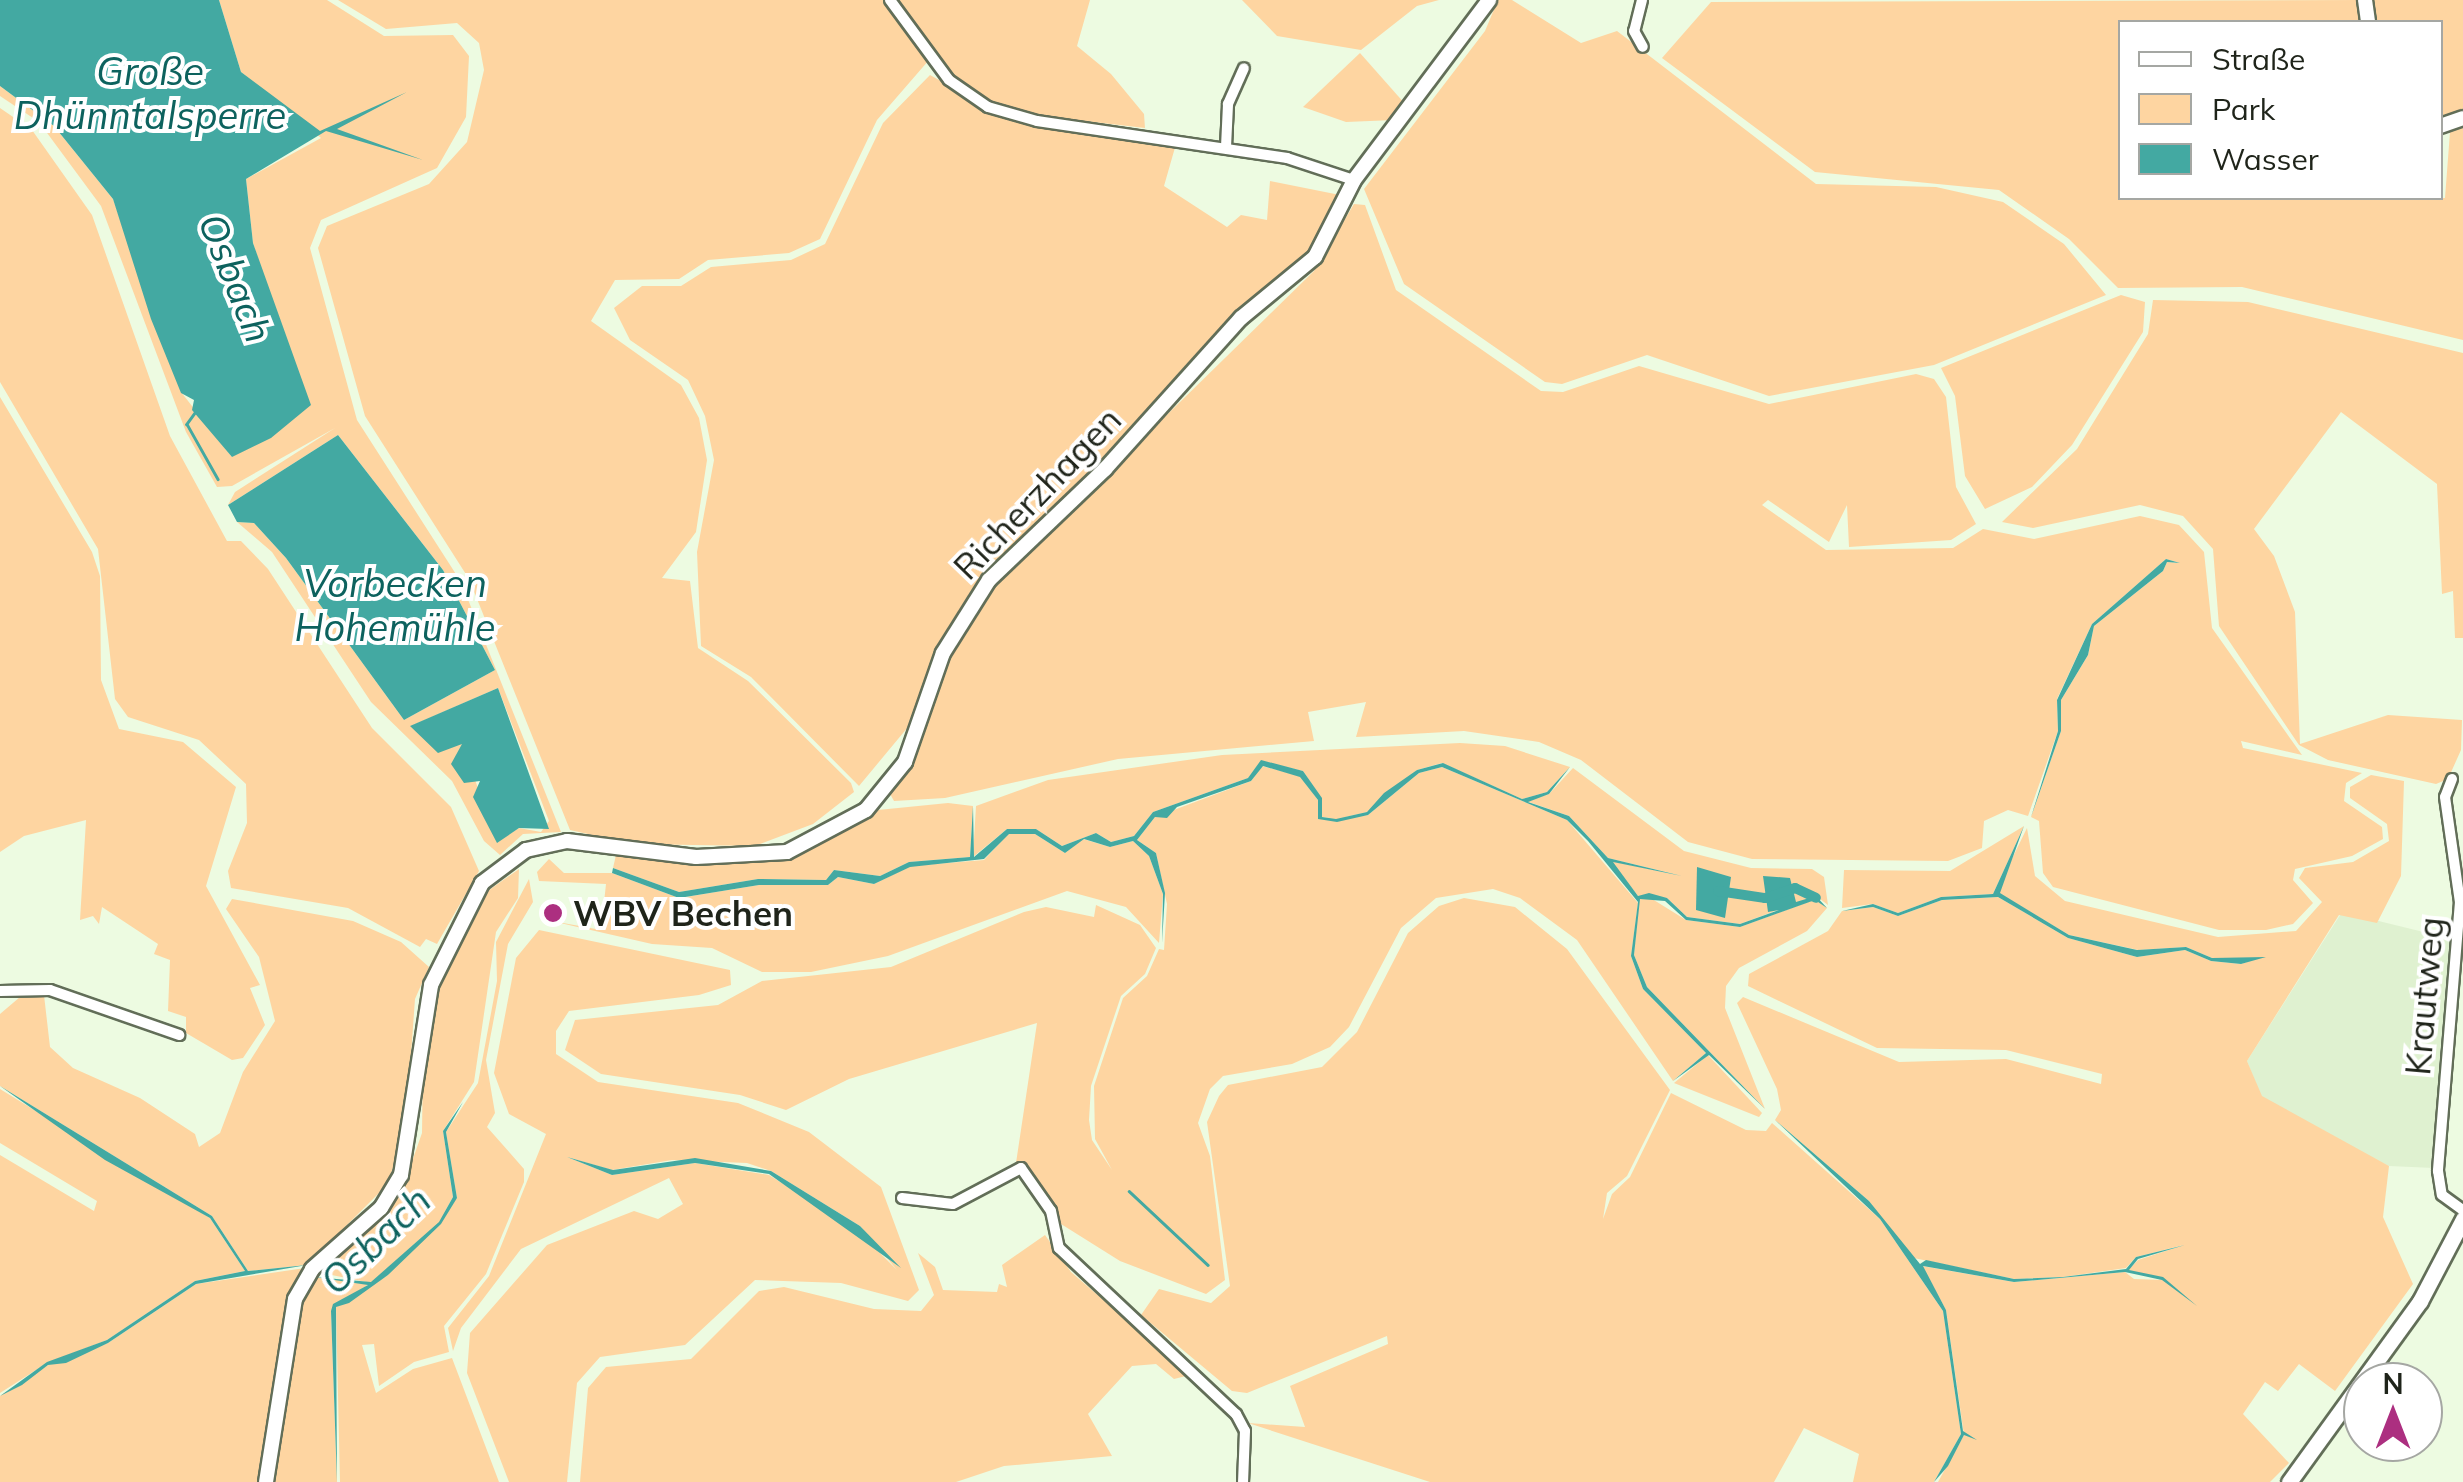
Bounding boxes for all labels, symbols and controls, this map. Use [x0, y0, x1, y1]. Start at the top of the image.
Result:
legend [2118, 20, 2443, 200]
text: Straße [2212, 40, 2305, 78]
water label: Große Dhünntalsperre [14, 49, 286, 138]
text: Park [2212, 90, 2275, 128]
text: Wasser [2212, 140, 2319, 178]
water label: Osbach [189, 207, 281, 349]
street label: Richerzhagen [945, 398, 1129, 588]
water label: Vorbecken Hohemühle [294, 561, 496, 650]
place label: WBV Bechen [573, 892, 793, 934]
marker: WBV Bechen [542, 902, 564, 924]
street label: Krautweg [2396, 915, 2452, 1077]
water label: Osbach [312, 1178, 440, 1304]
north arrow [2343, 1362, 2443, 1462]
text: N [2382, 1366, 2404, 1401]

